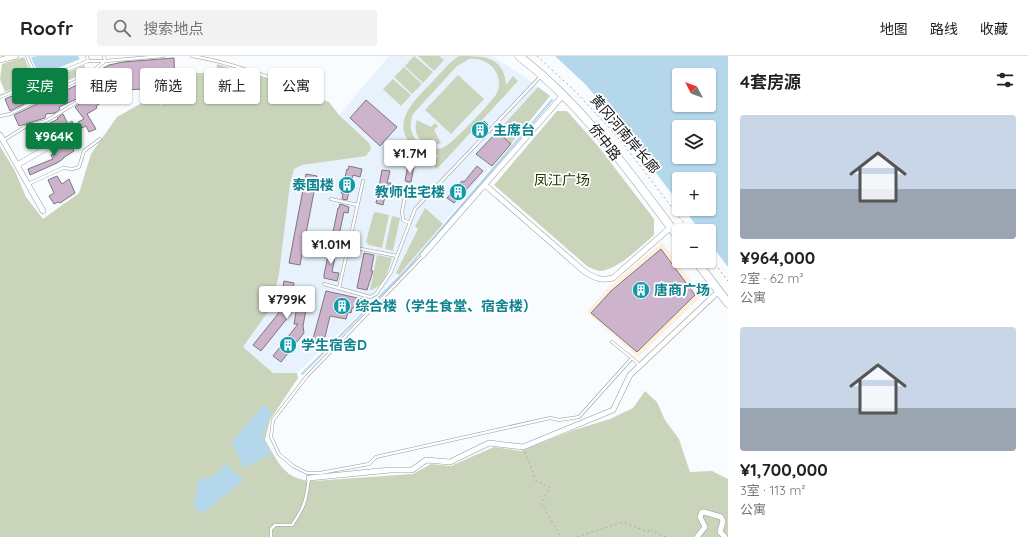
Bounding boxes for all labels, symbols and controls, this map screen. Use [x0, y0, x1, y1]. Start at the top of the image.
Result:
search box [97, 10, 377, 46]
text: Roofr [20, 16, 73, 40]
icon: search [111, 17, 133, 39]
text: 搜索地点 [143, 19, 203, 38]
text: 地图 [880, 20, 908, 38]
text: 路线 [930, 20, 958, 38]
text: 收藏 [980, 20, 1008, 38]
chip: 买房 [12, 68, 68, 104]
chip: 租房 [76, 68, 132, 104]
chip: 筛选 [140, 68, 196, 104]
chip: 新上 [204, 68, 260, 104]
chip: 公寓 [268, 68, 324, 104]
north arrow [672, 68, 716, 112]
map controls [672, 68, 716, 268]
icon: filters [994, 69, 1016, 91]
text: 4套房源 [740, 71, 801, 92]
street label: 黄冈河南岸长廊 [587, 91, 663, 177]
building icon: 主席台 [470, 120, 490, 140]
street label: 侨中路 [585, 120, 625, 164]
button: layers [672, 120, 716, 164]
place label: 主席台 [493, 121, 535, 139]
pin: ¥964K [26, 123, 82, 157]
text: ¥964K [35, 128, 73, 144]
pin: ¥1.7M [382, 140, 438, 174]
icon: home [842, 141, 914, 213]
text: ¥1.7M [393, 145, 427, 161]
park label: 凤江广场 [534, 171, 590, 189]
button: + [672, 172, 716, 216]
building icon: 泰国楼 [337, 175, 357, 195]
place label: 泰国楼 [292, 176, 334, 194]
building icon: 教师住宅楼 [448, 182, 468, 202]
place label: 教师住宅楼 [375, 183, 445, 201]
button: − [672, 224, 716, 268]
pin: ¥1.01M [298, 231, 364, 265]
text: ¥1.01M [311, 236, 351, 252]
text: ¥964,000 [740, 247, 815, 268]
text: 2室 · 62 m² [740, 270, 804, 286]
building icon: 唐商广场 [631, 280, 651, 300]
place label: 唐商广场 [654, 281, 710, 299]
pin: ¥799K [259, 286, 315, 320]
text: 公寓 [740, 289, 766, 305]
text: ¥799K [268, 291, 306, 307]
building icon: 综合楼（学生食堂、宿舍楼） [332, 296, 352, 316]
place label: 综合楼（学生食堂、宿舍楼） [355, 297, 537, 315]
building icon: 学生宿舍D [278, 335, 298, 355]
place label: 学生宿舍D [301, 336, 367, 354]
icon: home [842, 353, 914, 425]
text: ¥1,700,000 [740, 459, 828, 480]
text: 3室 · 113 m² [740, 482, 805, 498]
text: 公寓 [740, 501, 766, 517]

